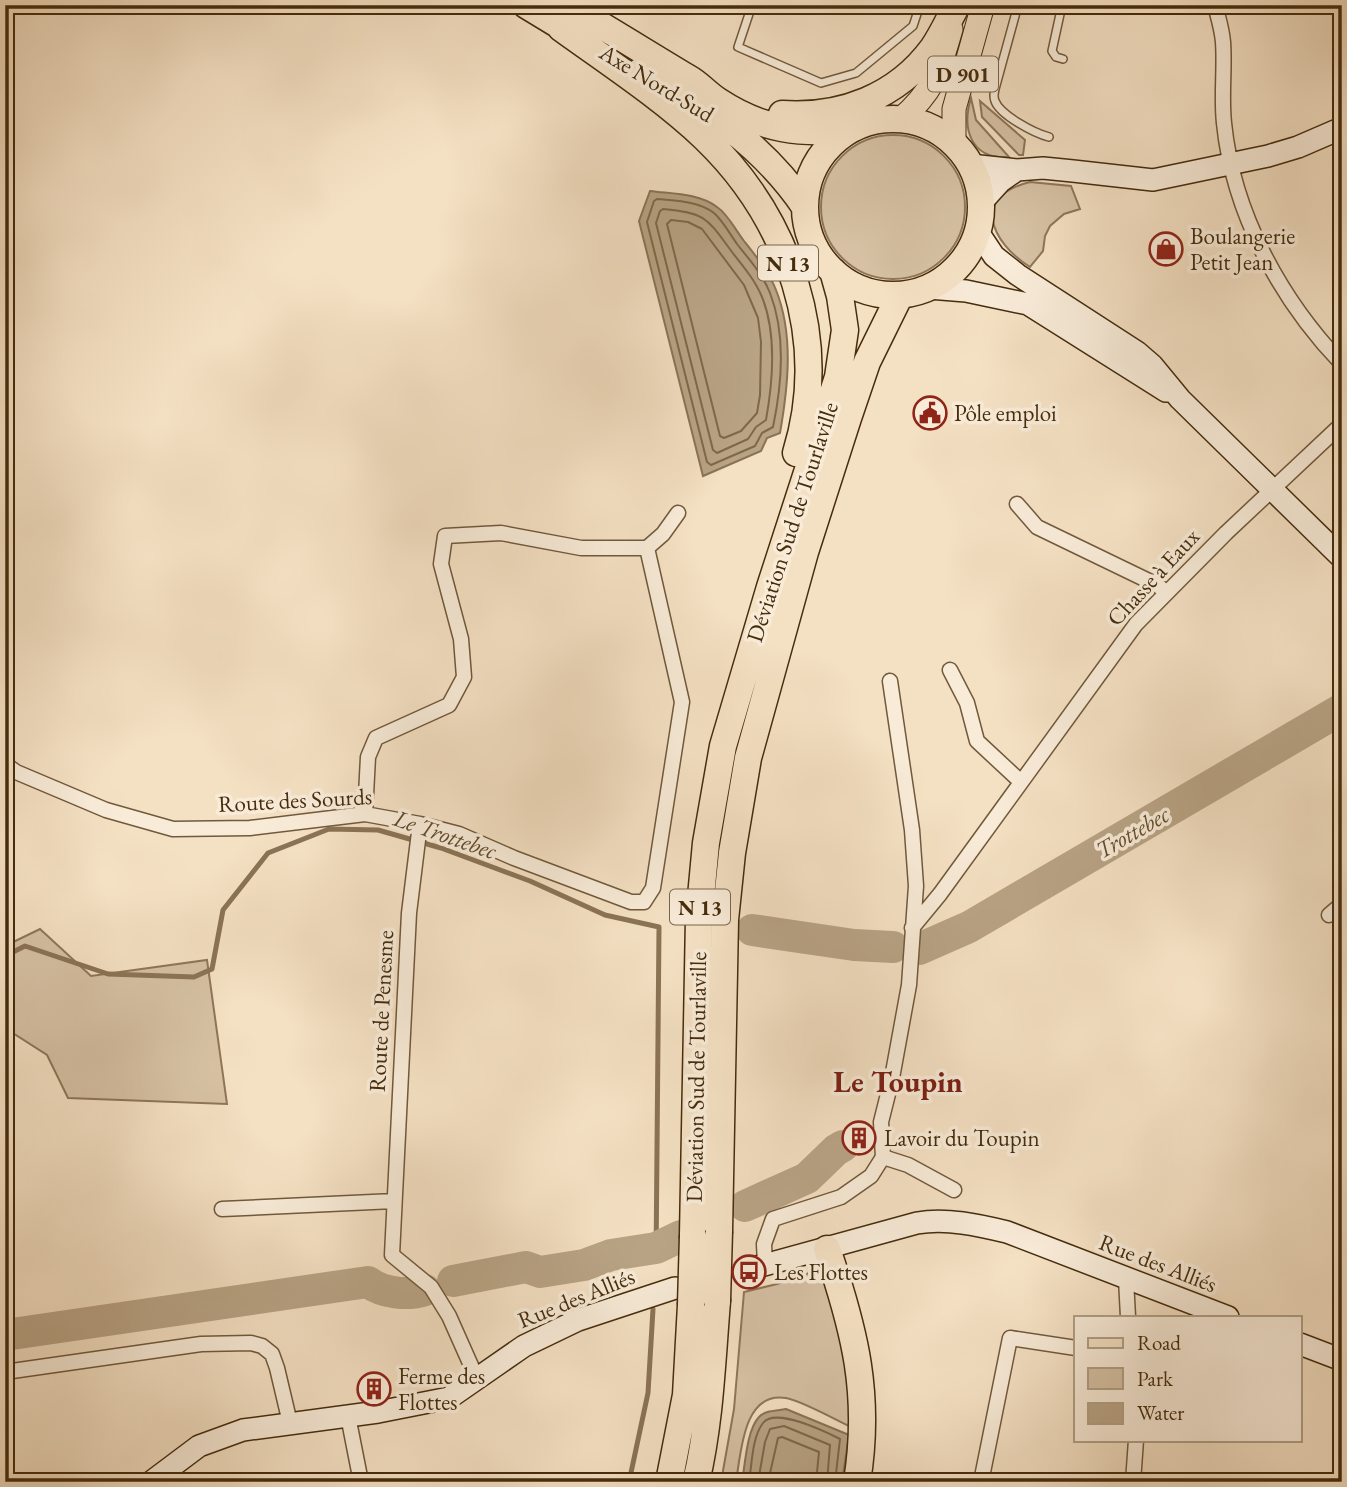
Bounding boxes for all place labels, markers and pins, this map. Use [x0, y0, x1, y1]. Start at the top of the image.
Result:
place label: Boulangerie Petit Jean [1190, 221, 1295, 277]
shop icon: Boulangerie Petit Jean [1147, 230, 1185, 268]
public building icon: Pôle emploi [911, 394, 949, 432]
place label: Pôle emploi [954, 398, 1057, 428]
building icon: Lavoir du Toupin [840, 1119, 878, 1157]
place label: Lavoir du Toupin [884, 1123, 1040, 1153]
bus stop icon: Les Flottes [730, 1253, 768, 1291]
place label: Les Flottes [774, 1257, 868, 1287]
place label: Ferme des Flottes [398, 1361, 485, 1417]
building icon: Ferme des Flottes [355, 1370, 393, 1408]

